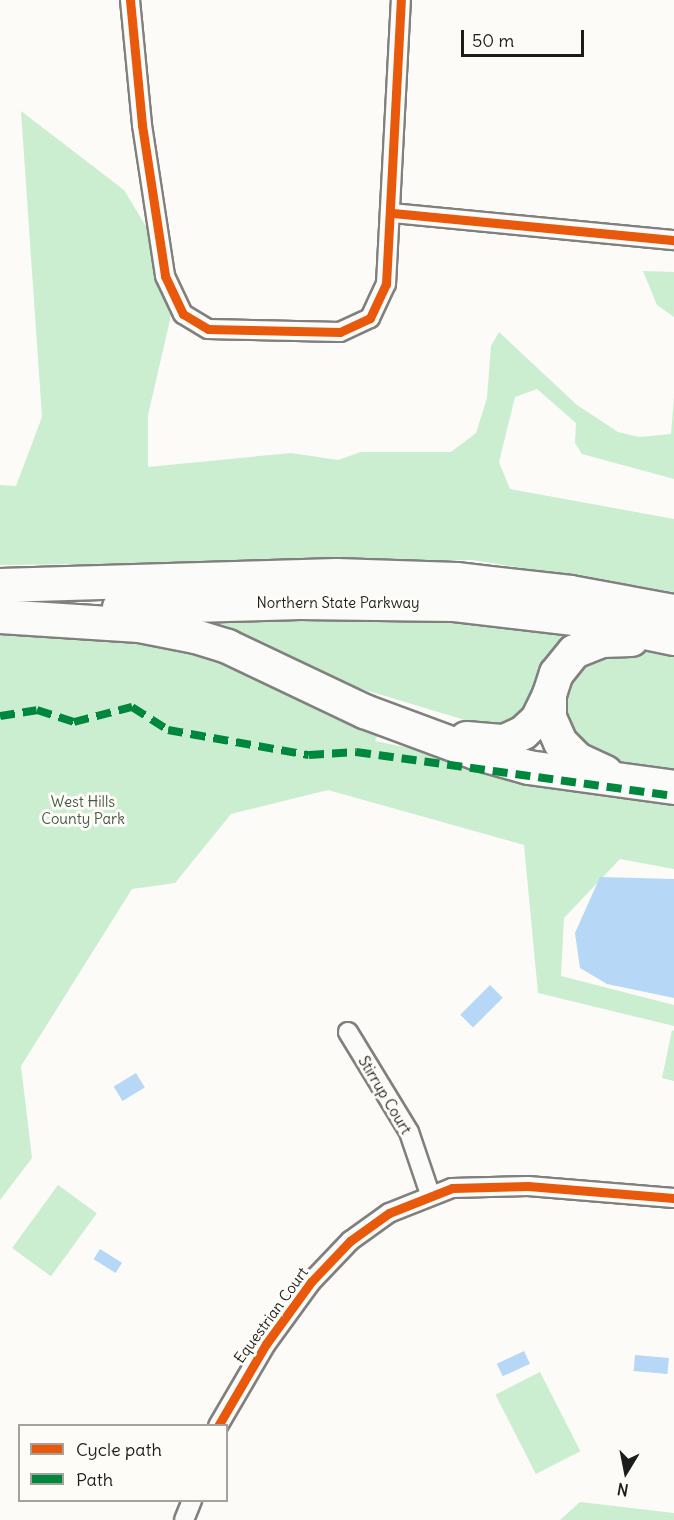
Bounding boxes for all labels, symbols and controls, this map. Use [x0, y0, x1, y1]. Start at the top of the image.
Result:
scale bar [464, 18, 587, 56]
text: 50 m [472, 29, 514, 52]
street label: Northern State Parkway [257, 594, 419, 612]
park label: West Hills County Park [41, 792, 125, 827]
street label: Stirrup Court [355, 1053, 415, 1137]
street label: Equestrian Court [230, 1264, 312, 1366]
legend [18, 1424, 228, 1502]
text: Cycle path [76, 1438, 162, 1461]
north arrow [596, 1442, 656, 1502]
text: Path [76, 1468, 113, 1491]
text: N [616, 1479, 630, 1501]

